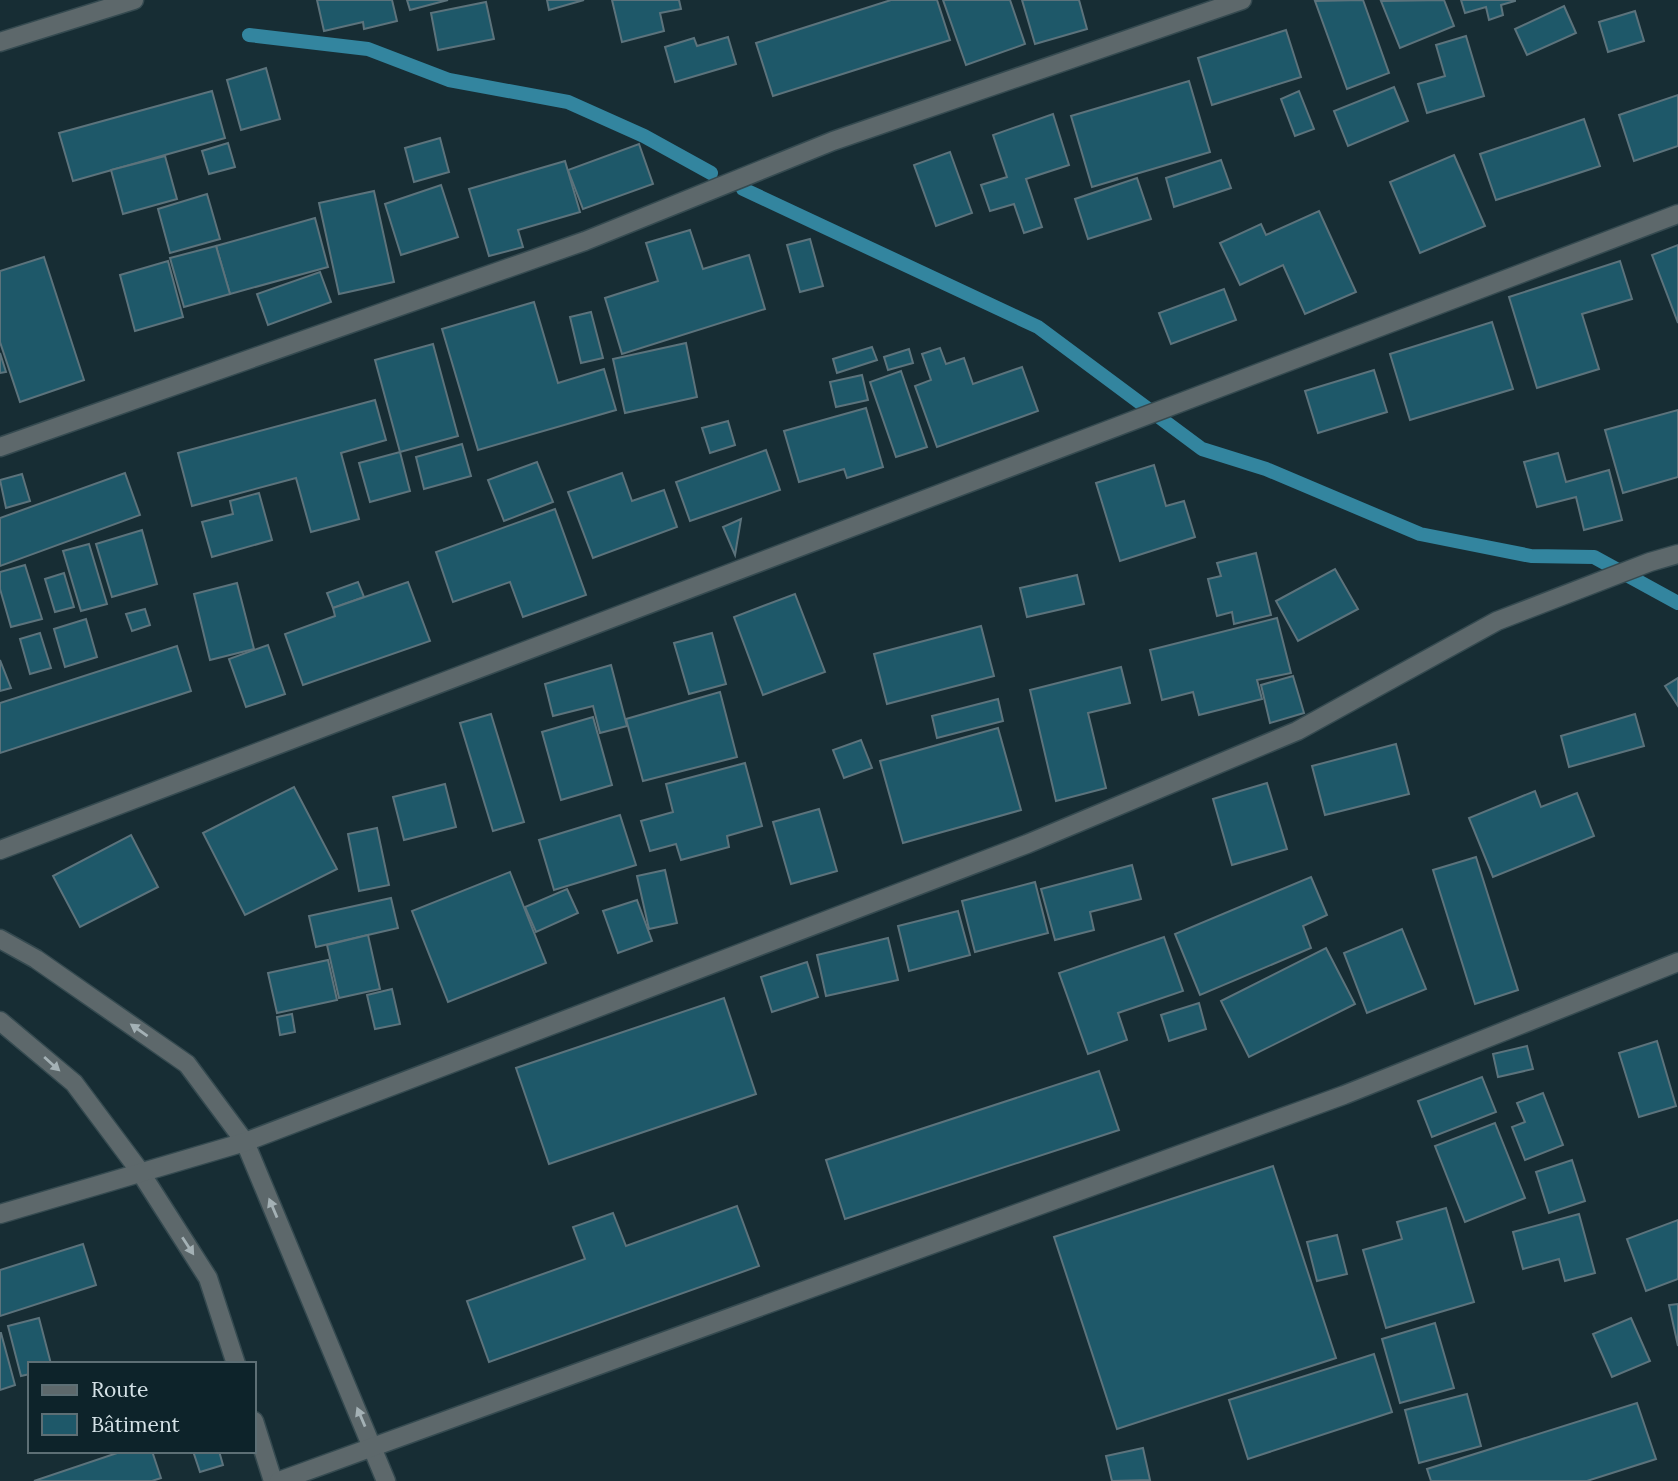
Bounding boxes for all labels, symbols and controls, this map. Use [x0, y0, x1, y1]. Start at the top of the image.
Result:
one-way arrow [130, 1023, 148, 1037]
one-way arrow [44, 1056, 61, 1071]
one-way arrow [267, 1197, 278, 1218]
one-way arrow [181, 1236, 194, 1256]
legend [28, 1362, 256, 1453]
text: Route [91, 1376, 148, 1403]
one-way arrow [356, 1407, 367, 1428]
text: Bâtiment [91, 1411, 180, 1438]

